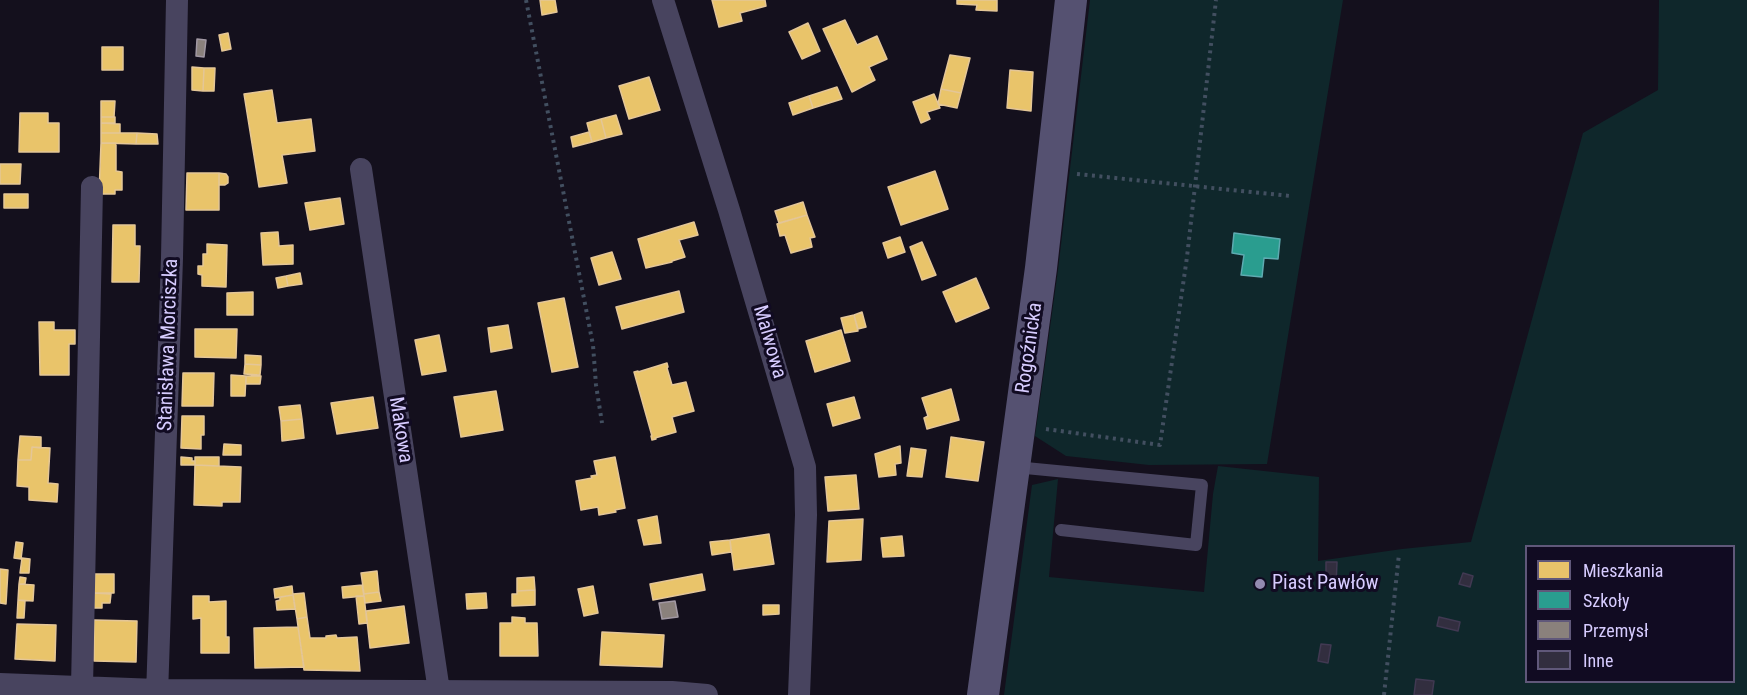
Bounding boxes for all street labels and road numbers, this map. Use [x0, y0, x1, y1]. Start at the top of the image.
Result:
street label: Stanisława Morciszka [154, 258, 184, 432]
street label: Rogoźnicka [1012, 301, 1048, 395]
street label: Malwowa [747, 303, 791, 381]
street label: Makowa [383, 395, 417, 465]

